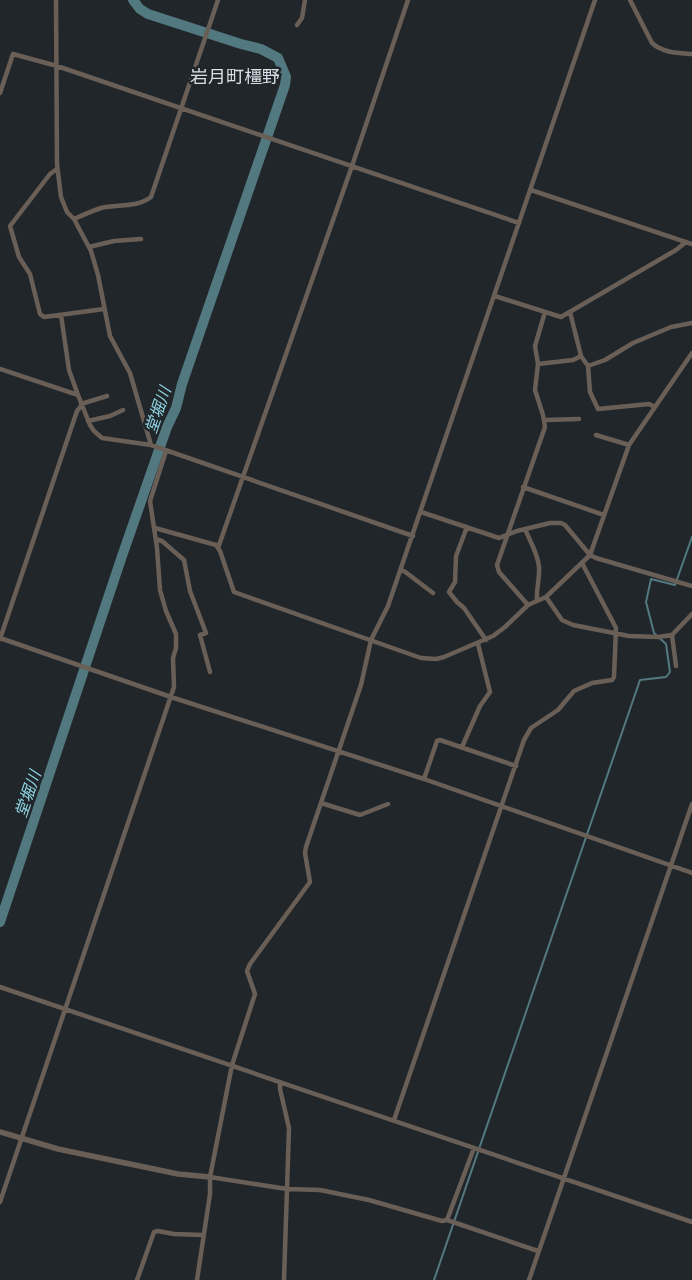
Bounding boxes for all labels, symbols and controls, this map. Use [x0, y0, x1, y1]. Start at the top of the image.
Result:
district label: 岩月町橿野 [190, 66, 280, 87]
water label: 堂堀川 [141, 382, 175, 436]
water label: 堂堀川 [11, 766, 45, 820]

